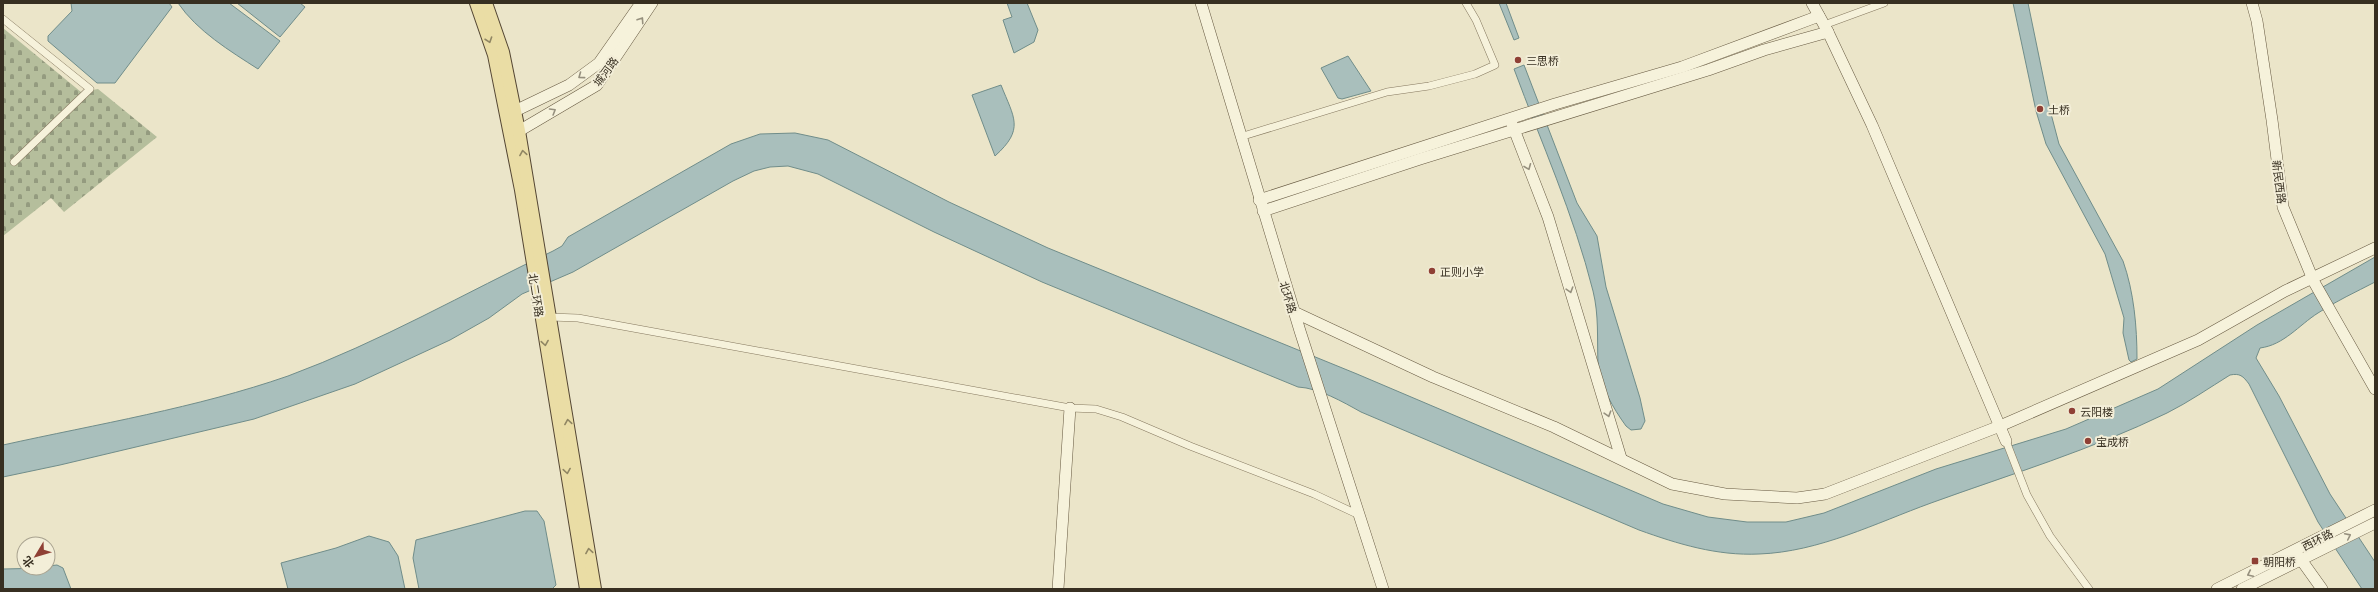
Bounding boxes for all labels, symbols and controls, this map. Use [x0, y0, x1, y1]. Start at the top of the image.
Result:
one-way arrow [636, 17, 644, 24]
one-way arrow [484, 36, 492, 43]
place label: 三思桥 [1526, 52, 1559, 68]
street label: 城河路 [589, 53, 621, 89]
marker: 三思桥 [1513, 55, 1523, 65]
one-way arrow [579, 71, 586, 78]
place label: 土桥 [2048, 101, 2070, 117]
marker: 土桥 [2035, 104, 2045, 114]
one-way arrow [549, 109, 556, 116]
one-way arrow [519, 150, 528, 156]
street label: 新民西路 [2269, 159, 2291, 205]
one-way arrow [1524, 163, 1532, 170]
place label: 正则小学 [1440, 263, 1484, 279]
marker: 正则小学 [1427, 266, 1437, 276]
street label: 北二环路 [526, 272, 548, 318]
street label: 北环路 [1277, 279, 1301, 315]
one-way arrow [1565, 286, 1574, 293]
one-way arrow [540, 339, 549, 346]
place label: 云阳楼 [2080, 403, 2113, 419]
marker: 云阳楼 [2067, 406, 2077, 416]
one-way arrow [1603, 410, 1612, 417]
one-way arrow [564, 419, 573, 425]
place label: 宝成桥 [2096, 433, 2129, 449]
marker: 宝成桥 [2083, 436, 2093, 446]
one-way arrow [562, 468, 570, 474]
street label: 西环路 [2299, 524, 2335, 554]
one-way arrow [2344, 533, 2351, 541]
north arrow [16, 536, 56, 576]
one-way arrow [585, 547, 594, 554]
place label: 朝阳桥 [2263, 553, 2296, 569]
text: 北 [18, 554, 37, 572]
marker: 朝阳桥 [2250, 556, 2260, 566]
one-way arrow [2246, 569, 2254, 577]

